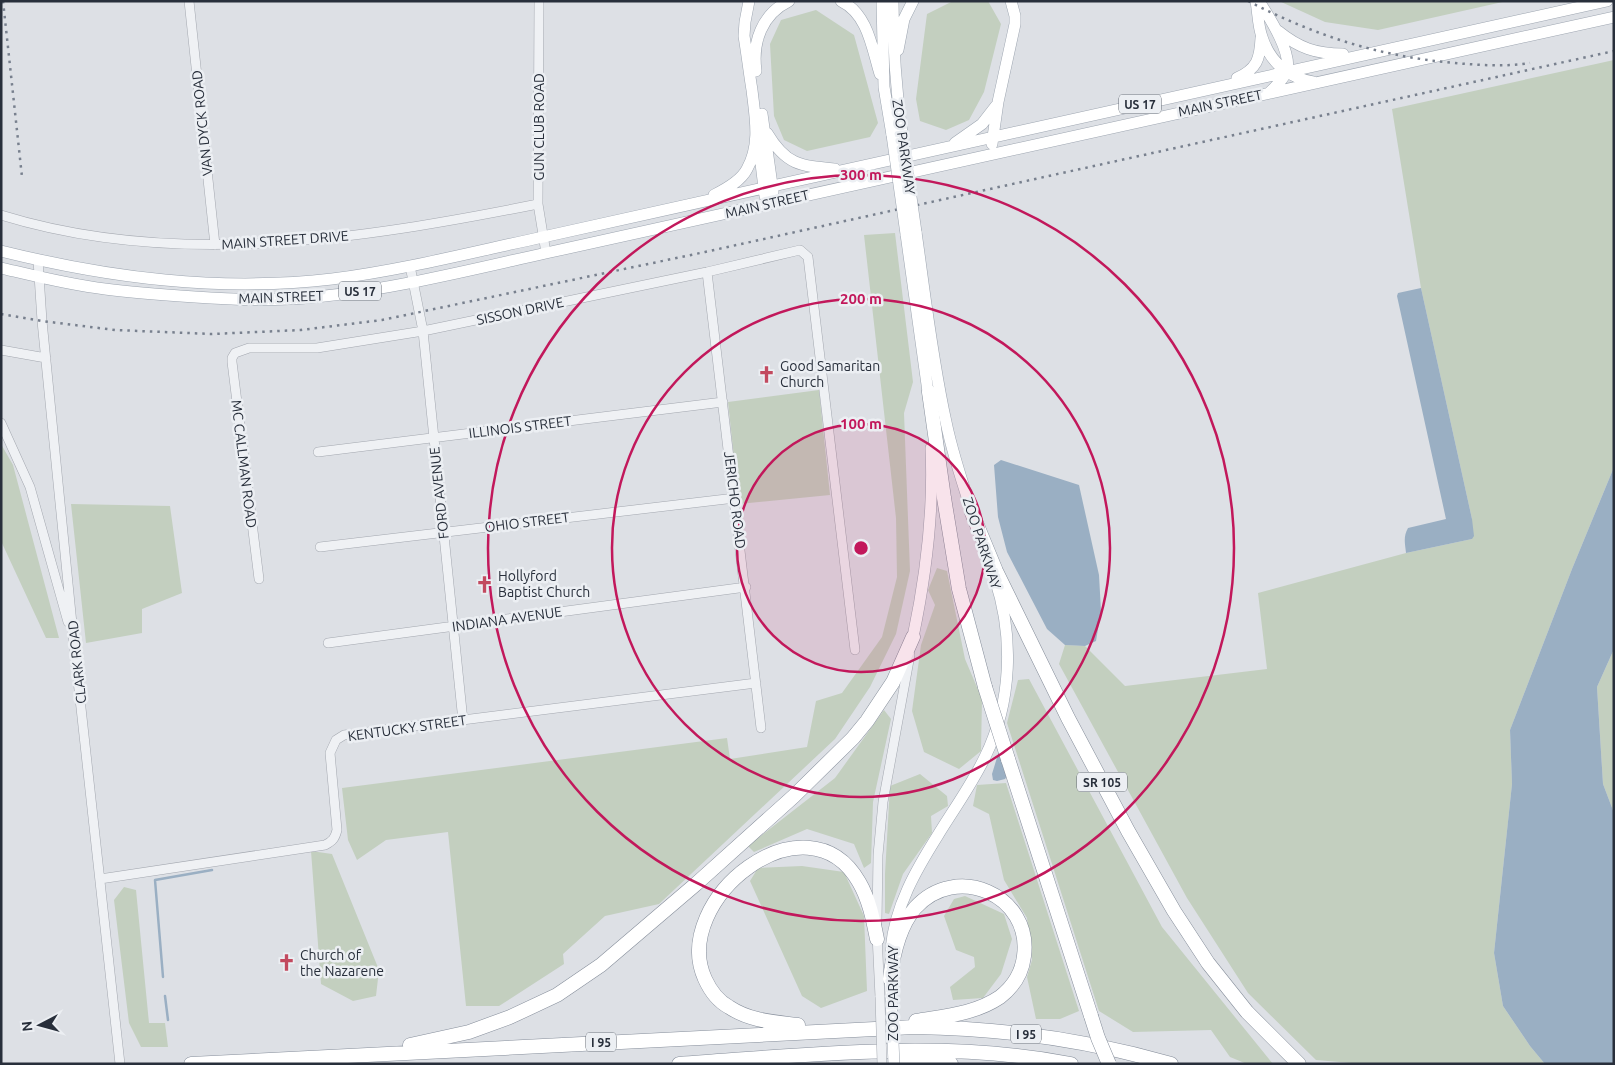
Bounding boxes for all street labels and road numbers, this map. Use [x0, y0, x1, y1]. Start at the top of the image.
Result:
street label: VAN DYCK ROAD [188, 69, 216, 177]
street label: GUN CLUB ROAD [531, 73, 547, 181]
street label: MAIN STREET [1177, 86, 1264, 120]
road number: US 17 [1119, 95, 1161, 114]
street label: ZOO PARKWAY [889, 98, 919, 196]
street label: MAIN STREET [724, 187, 811, 221]
street label: MAIN STREET DRIVE [221, 228, 349, 252]
road number: US 17 [339, 282, 381, 300]
street label: MAIN STREET [238, 288, 324, 306]
street label: SISSON DRIVE [475, 294, 565, 328]
street label: MC CALLMAN ROAD [228, 399, 260, 529]
street label: ILLINOIS STREET [468, 413, 573, 441]
street label: FORD AVENUE [426, 446, 452, 540]
street label: JERICHO ROAD [721, 450, 749, 550]
street label: ZOO PARKWAY [960, 495, 1004, 591]
street label: OHIO STREET [484, 509, 571, 535]
street label: INDIANA AVENUE [451, 603, 563, 635]
street label: CLARK ROAD [65, 619, 89, 705]
street label: KENTUCKY STREET [347, 712, 468, 744]
road number: SR 105 [1077, 772, 1127, 792]
street label: ZOO PARKWAY [885, 945, 901, 1041]
road number: I 95 [1011, 1024, 1041, 1044]
road number: I 95 [586, 1032, 616, 1052]

